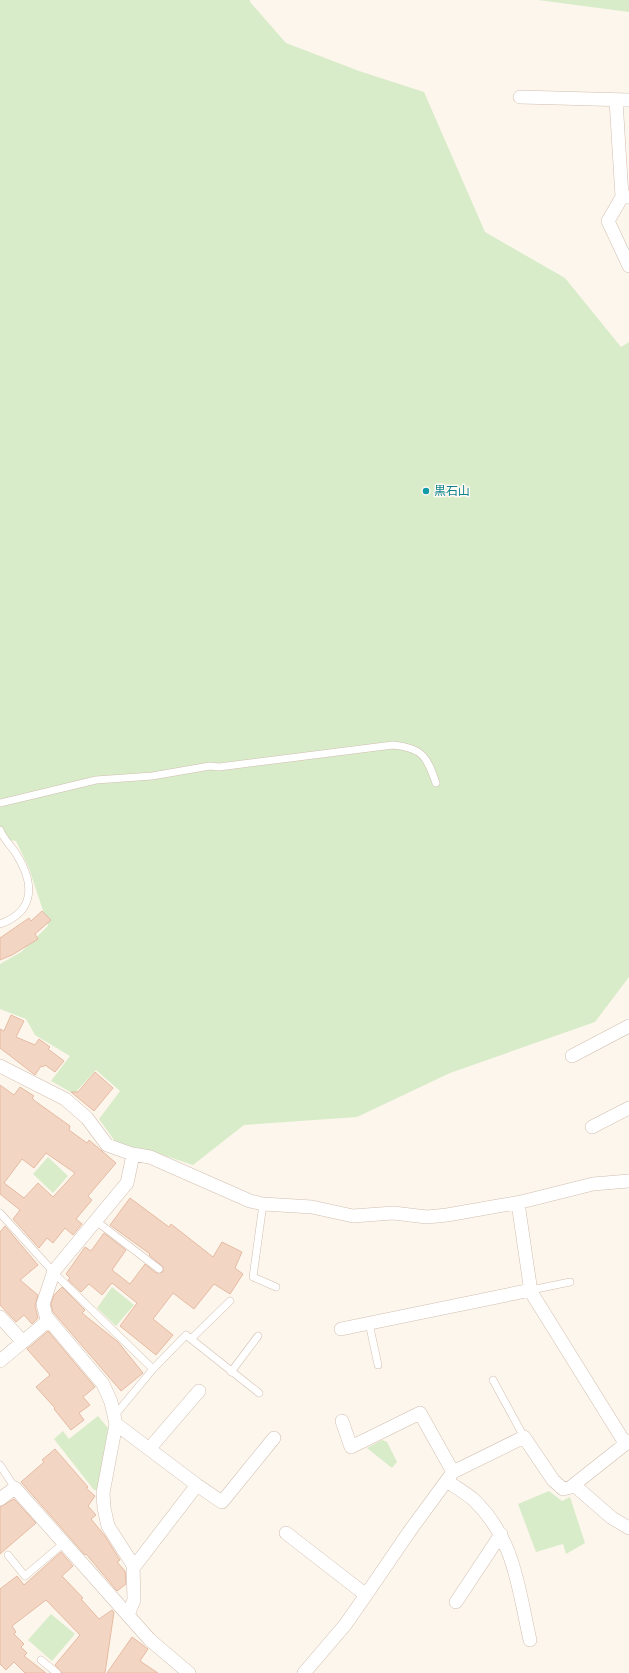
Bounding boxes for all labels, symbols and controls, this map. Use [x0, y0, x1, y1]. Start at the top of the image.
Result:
place label: 黒石山 [434, 483, 470, 497]
marker: 黒石山 [421, 486, 431, 496]

